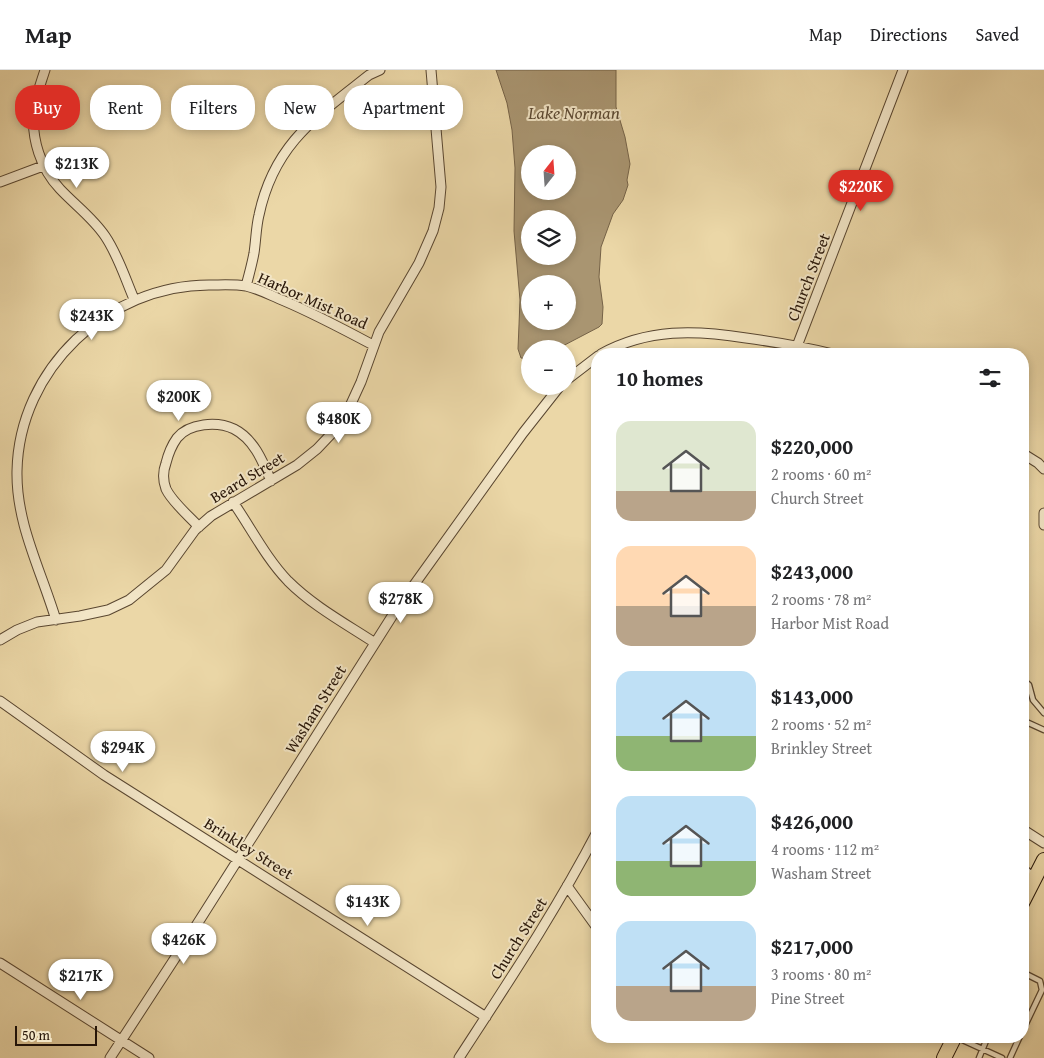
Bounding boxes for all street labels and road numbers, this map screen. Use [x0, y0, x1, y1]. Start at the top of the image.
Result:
street label: Church Street [780, 229, 836, 324]
street label: Harbor Mist Road [254, 265, 372, 335]
street label: Beard Street [205, 445, 289, 509]
street label: Washam Street [278, 660, 352, 758]
street label: Brinkley Street [200, 811, 299, 885]
street label: Church Street [483, 892, 553, 984]

